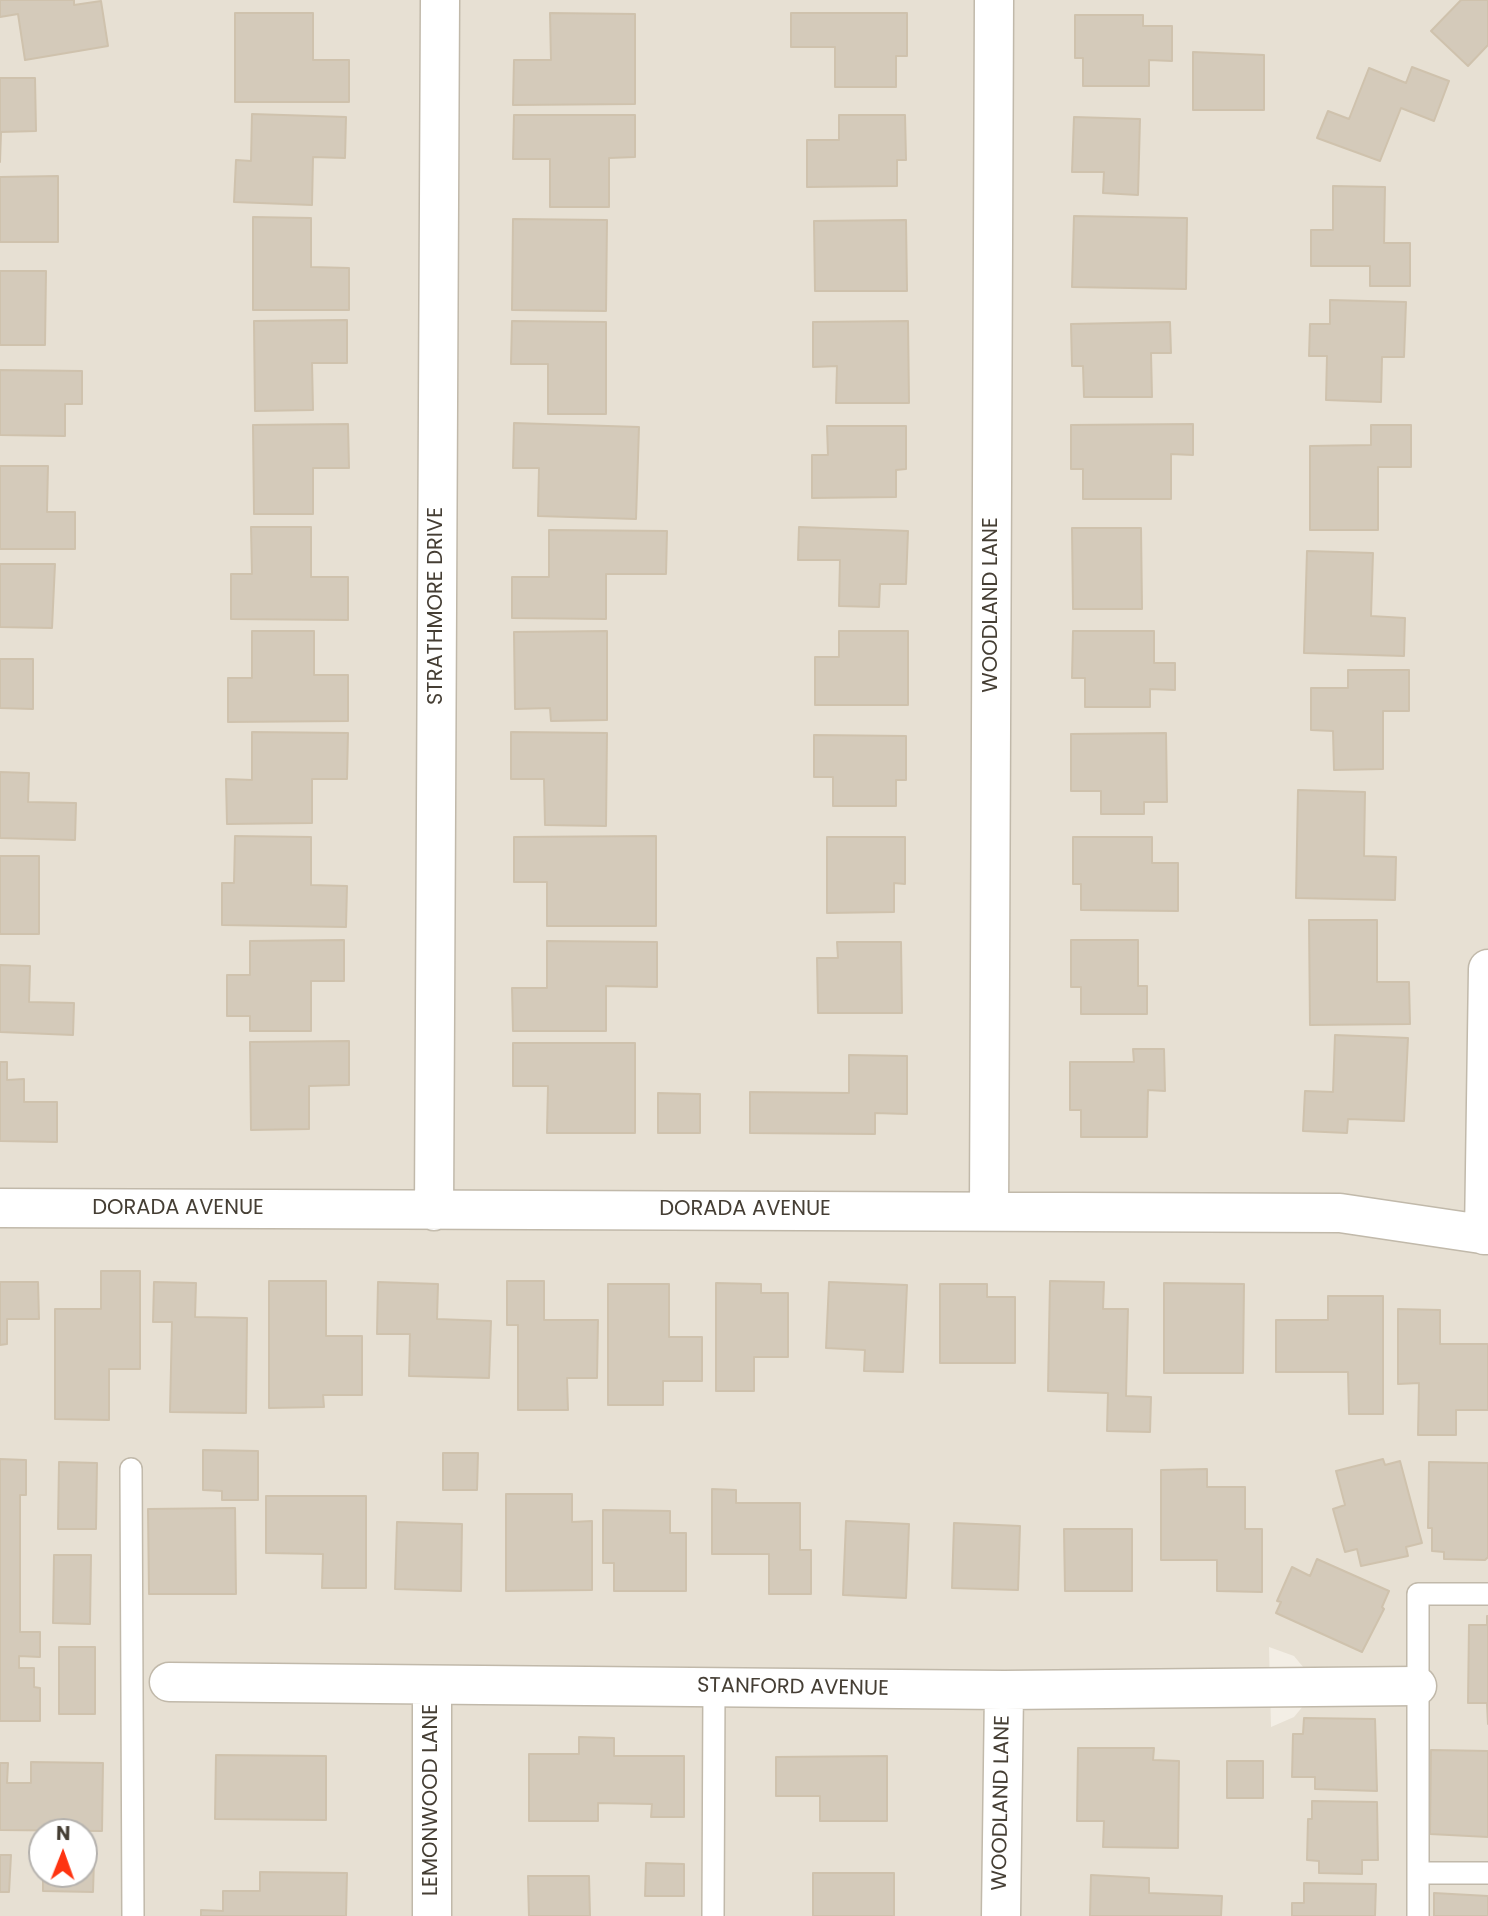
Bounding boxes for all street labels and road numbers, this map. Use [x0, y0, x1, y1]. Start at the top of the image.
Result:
street label: STRATHMORE DRIVE [424, 507, 450, 705]
street label: WOODLAND LANE [979, 517, 1005, 693]
street label: DORADA AVENUE [92, 1196, 264, 1222]
street label: DORADA AVENUE [659, 1197, 831, 1223]
street label: STANFORD AVENUE [697, 1674, 889, 1702]
street label: LEMONWOOD LANE [419, 1704, 445, 1896]
street label: WOODLAND LANE [988, 1715, 1016, 1891]

